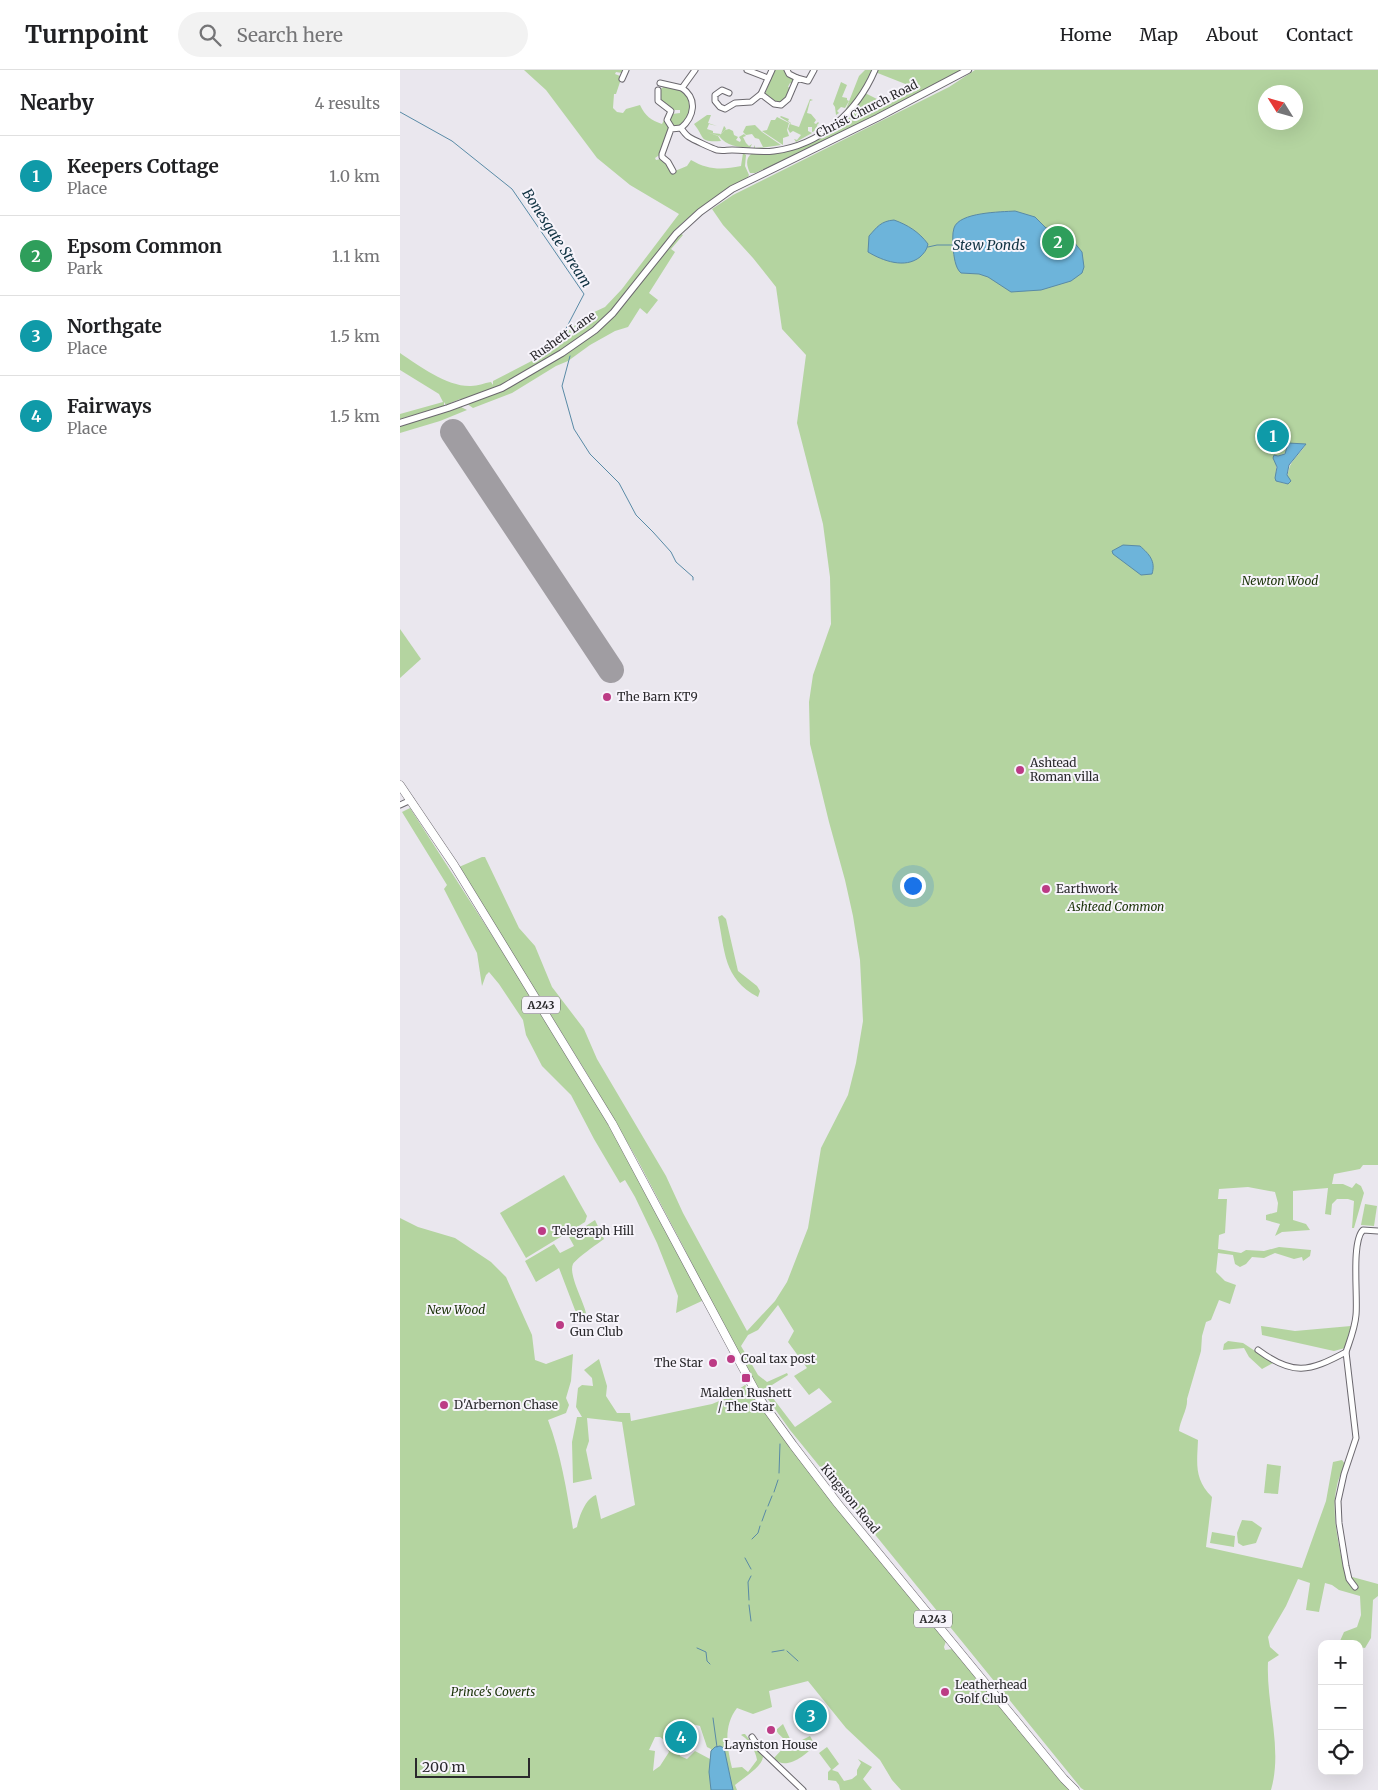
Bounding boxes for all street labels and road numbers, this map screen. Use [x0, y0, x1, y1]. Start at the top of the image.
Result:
street label: Christ Church Road [813, 76, 920, 141]
street label: Rushett Lane [527, 308, 598, 364]
road number: A243 [522, 996, 560, 1014]
street label: Kingston Road [818, 1461, 883, 1536]
road number: A243 [914, 1610, 952, 1628]

